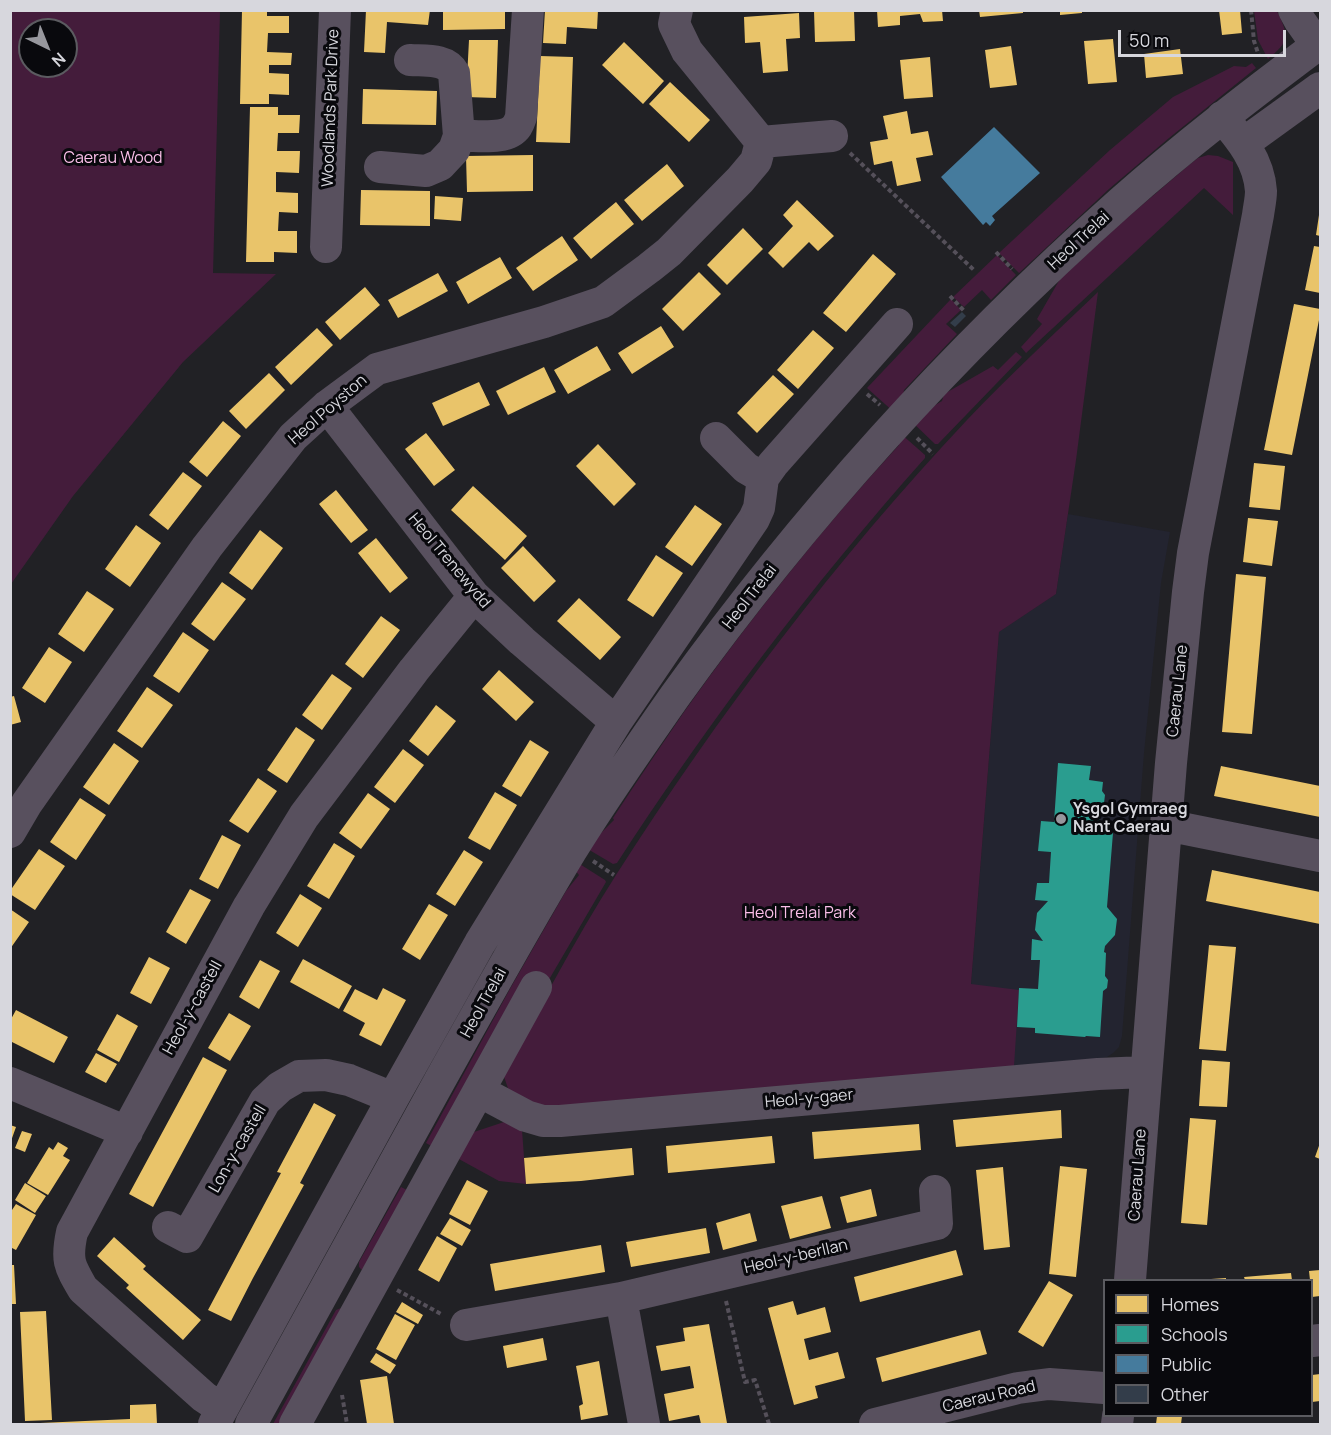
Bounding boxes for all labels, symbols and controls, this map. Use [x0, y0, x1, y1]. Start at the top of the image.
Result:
north arrow [18, 18, 78, 78]
scale bar [1121, 18, 1289, 56]
text: 50 m [1129, 28, 1169, 52]
street label: Woodlands Park Drive [319, 29, 343, 187]
text: N [47, 48, 71, 72]
park label: Caerau Wood [63, 149, 163, 169]
street label: Heol Trelai [1044, 208, 1114, 274]
street label: Heol Poyston [285, 371, 371, 449]
street label: Heol Trenewydd [404, 510, 494, 612]
street label: Heol Trelai [719, 561, 781, 633]
street label: Caerau Lane [1164, 644, 1192, 738]
place label: Ysgol Gymraeg Nant Caerau [1073, 800, 1188, 838]
marker: Ysgol Gymraeg Nant Caerau [1054, 812, 1068, 826]
park label: Heol Trelai Park [744, 904, 856, 924]
street label: Heol-y-castell [159, 958, 227, 1058]
street label: Heol Trelai [457, 965, 511, 1041]
street label: Heol-y-gaer [764, 1086, 854, 1112]
street label: Lon-y-castell [205, 1102, 271, 1196]
street label: Caerau Lane [1125, 1128, 1151, 1222]
street label: Heol-y-berllan [742, 1236, 850, 1278]
legend [1103, 1279, 1313, 1417]
text: Homes [1161, 1292, 1219, 1316]
text: Schools [1161, 1322, 1228, 1346]
text: Public [1161, 1352, 1212, 1376]
street label: Caerau Road [941, 1377, 1037, 1417]
text: Other [1161, 1382, 1209, 1406]

